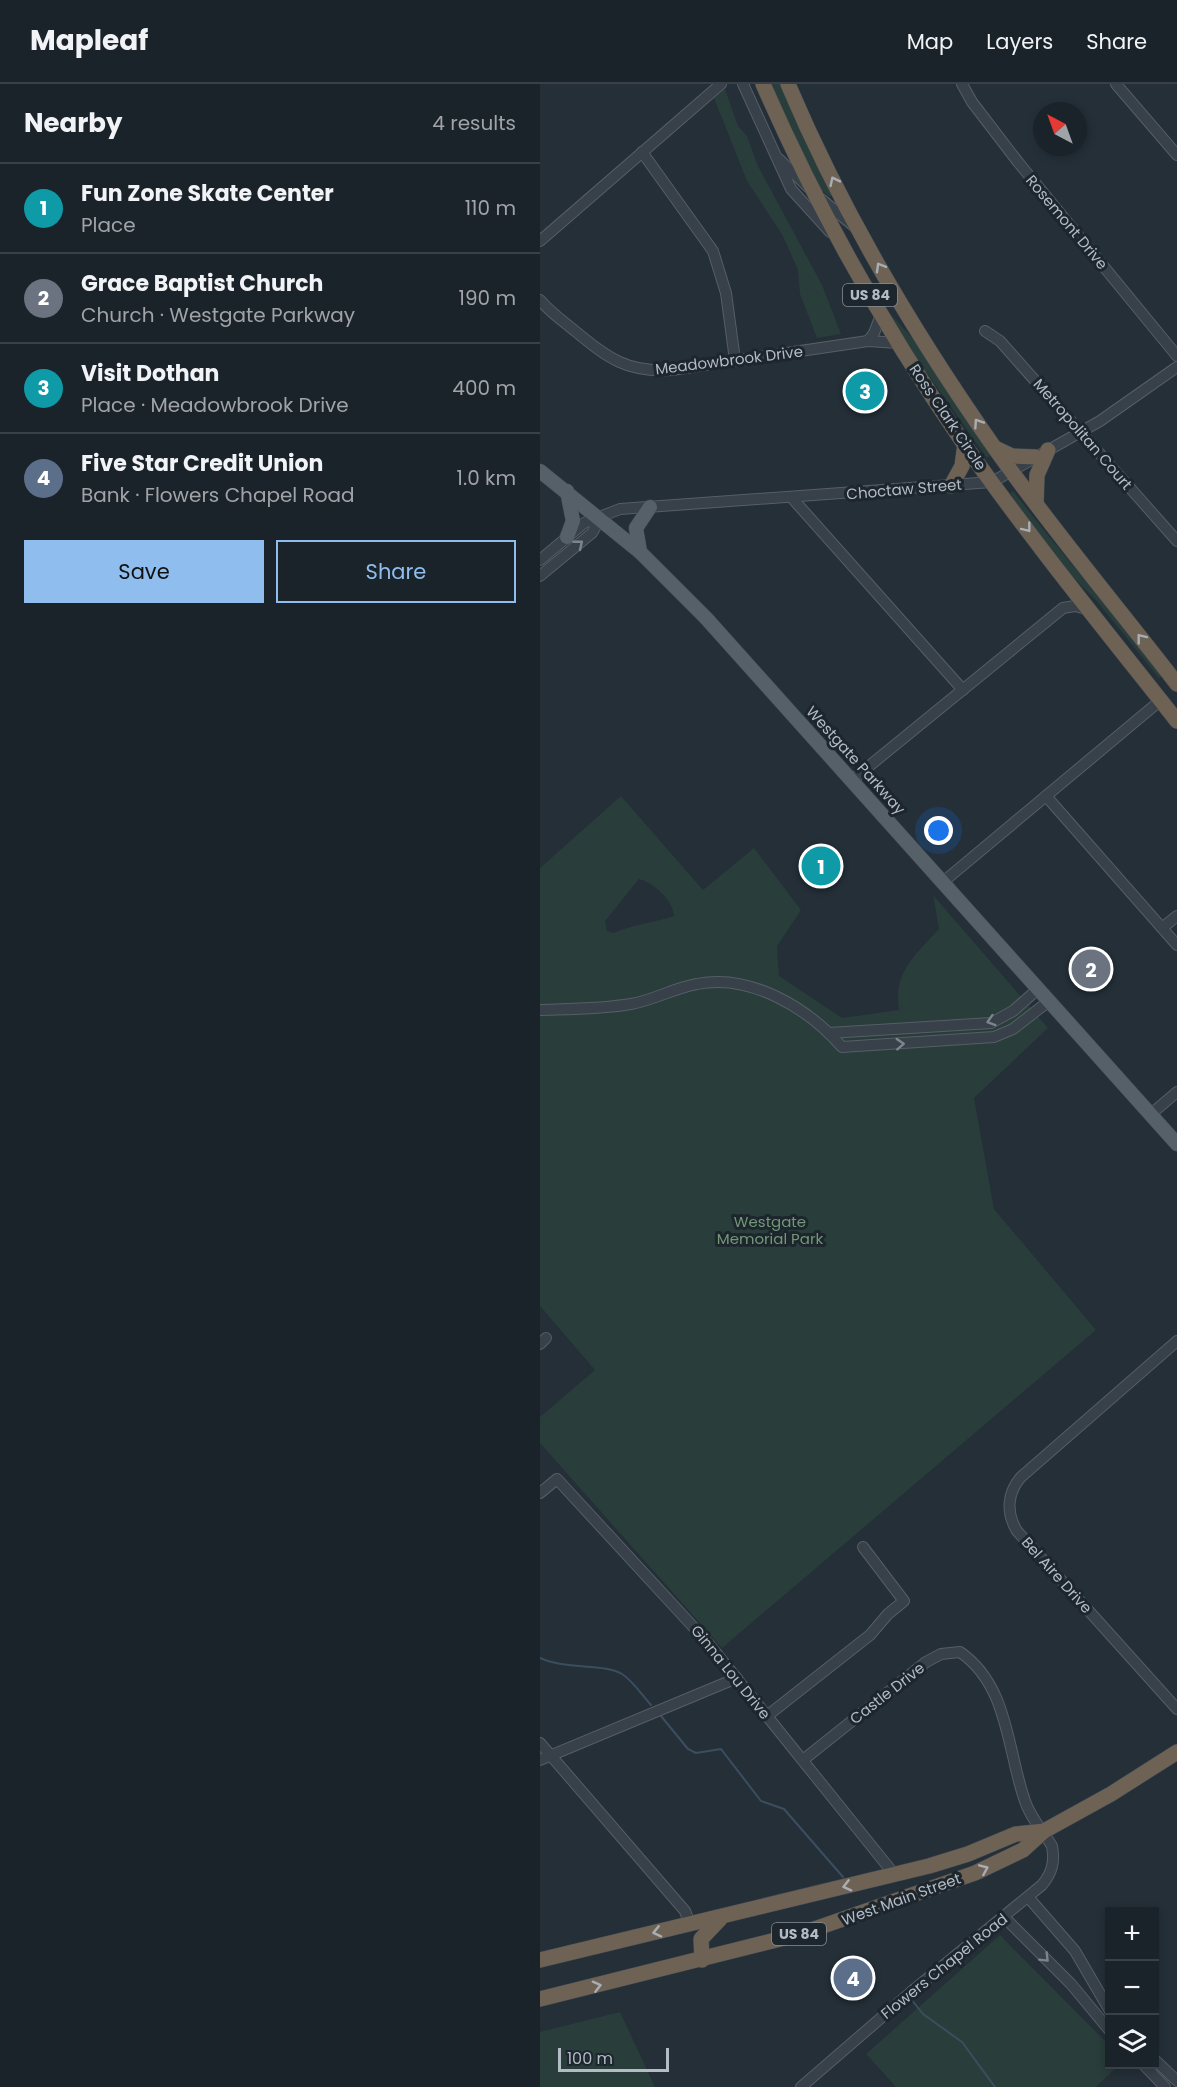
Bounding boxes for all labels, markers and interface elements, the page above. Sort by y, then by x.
text: Mapleaf [30,21,148,60]
text: Map [907,27,953,56]
text: Layers [986,27,1053,56]
text: Share [1086,27,1147,56]
north arrow [1033,102,1087,156]
text: Nearby [24,105,122,141]
text: 4 results [432,109,516,137]
street label: Rosemont Drive [1021,170,1113,274]
one-way arrow [829,176,841,187]
text: Fun Zone Skate Center [81,178,334,209]
text: 1 [40,194,47,222]
text: 110 m [465,194,516,222]
text: Place [81,211,136,239]
one-way arrow [875,263,887,273]
text: Grace Baptist Church [81,268,323,299]
text: 2 [38,284,49,312]
text: 190 m [459,284,516,312]
road number: US 84 [843,284,897,306]
text: Church · Westgate Parkway [81,301,355,329]
street label: Meadowbrook Drive [654,341,804,379]
text: Visit Dothan [81,358,219,389]
street label: Ross Clark Circle [905,360,991,474]
pin: 3 [846,368,884,414]
text: 3 [37,374,50,402]
text: 400 m [452,374,516,402]
street label: Metropolitan Court [1029,374,1137,494]
text: Place · Meadowbrook Drive [81,391,349,419]
one-way arrow [974,418,985,429]
text: Five Star Credit Union [81,448,323,479]
text: 4 [37,464,50,492]
text: 1.0 km [457,464,516,492]
street label: Choctaw Street [845,473,963,505]
text: Bank · Flowers Chapel Road [81,481,355,509]
one-way arrow [1019,522,1030,533]
button: Save [24,540,264,603]
button: Share [276,540,516,603]
one-way arrow [572,540,583,551]
one-way arrow [1137,633,1148,644]
street label: Westgate Parkway [802,701,911,819]
your location [924,816,953,845]
pin: 1 [802,844,840,888]
pin: 2 [1072,946,1110,992]
one-way arrow [986,1014,997,1027]
one-way arrow [896,1037,905,1050]
park label: Westgate Memorial Park [717,1211,824,1249]
street label: Bel Aire Drive [1017,1532,1097,1618]
street label: Ginna Lou Drive [686,1620,776,1724]
street label: Castle Drive [845,1657,929,1729]
one-way arrow [978,1864,989,1876]
street label: West Main Street [838,1868,964,1930]
one-way arrow [842,1879,852,1892]
map controls [1105,1907,1159,2069]
button: + [1105,1907,1159,1961]
street label: Flowers Chapel Road [876,1908,1012,2024]
road number: US 84 [772,1923,826,1945]
one-way arrow [652,1924,662,1937]
one-way arrow [1038,1951,1049,1962]
pin: 4 [834,1956,872,2000]
button: − [1105,1961,1159,2015]
one-way arrow [592,1980,602,1993]
button: layers [1105,2015,1159,2069]
scale bar [558,2045,669,2072]
text: 100 m [567,2047,613,2070]

